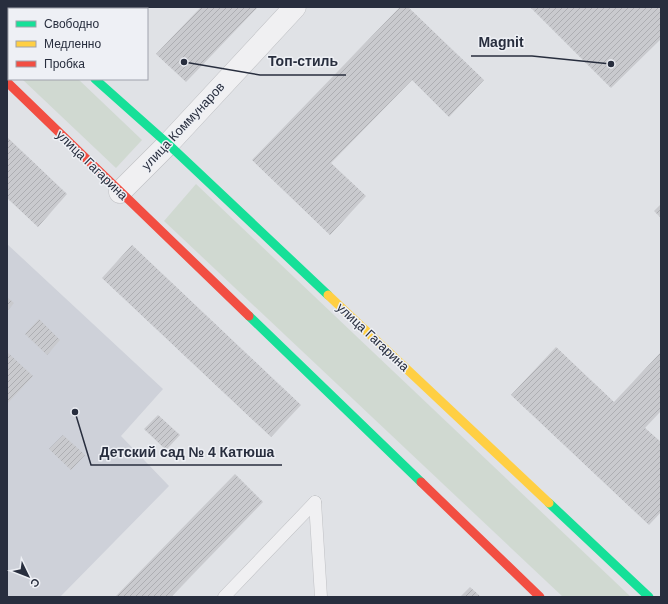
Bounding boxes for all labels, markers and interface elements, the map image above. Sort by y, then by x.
legend [8,8,148,80]
text: Свободно [44,17,99,31]
callout: Magnit [471,30,532,56]
text: Magnit [478,34,524,50]
text: Медленно [44,37,101,51]
callout: Топ-стиль [260,49,346,75]
text: Топ-стиль [268,53,338,69]
text: Пробка [44,57,85,71]
street label: улица Коммунаров [138,79,228,173]
street label: улица Гагарина [53,127,131,203]
street label: улица Гагарина [334,300,413,375]
callout: Детский сад № 4 Катюша [91,439,282,465]
text: Детский сад № 4 Катюша [100,444,275,460]
north arrow [8,556,48,596]
text: С [28,576,42,590]

